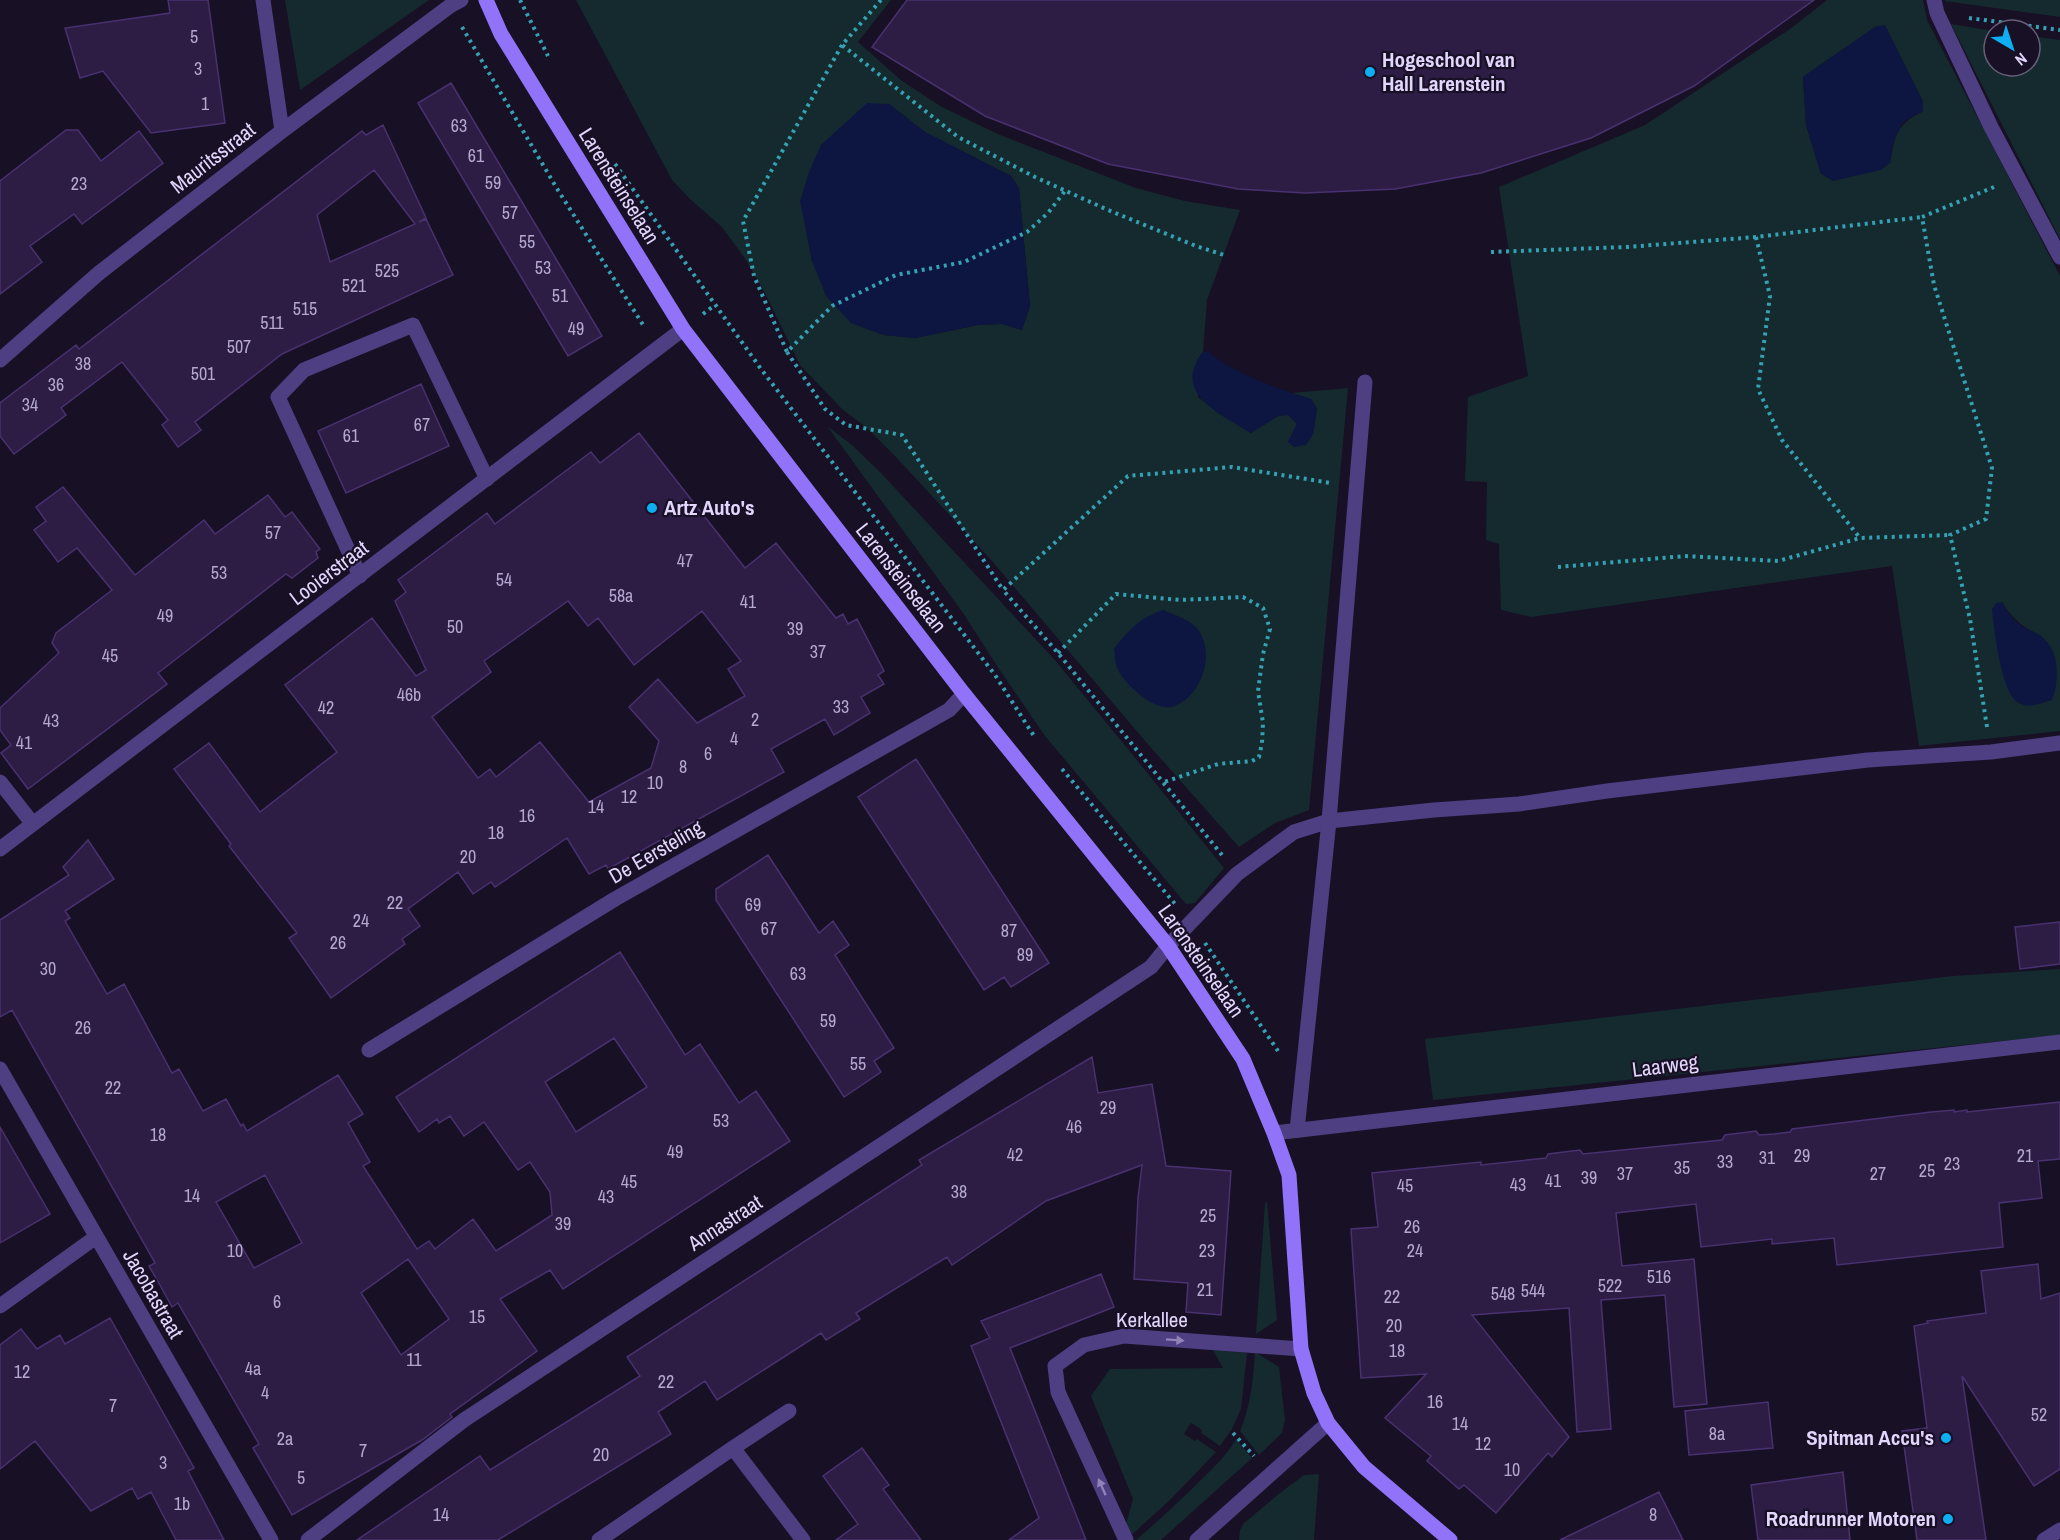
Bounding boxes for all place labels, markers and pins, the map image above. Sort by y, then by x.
place label: Hogeschool van Hall Larenstein [1382,45,1515,98]
marker: Hogeschool van Hall Larenstein [1363,65,1377,79]
place label: Artz Auto's [664,493,755,522]
marker: Artz Auto's [645,501,659,515]
place label: Spitman Accu's [1806,1423,1934,1452]
marker: Spitman Accu's [1939,1431,1953,1445]
place label: Roadrunner Motoren [1766,1504,1936,1533]
marker: Roadrunner Motoren [1941,1512,1955,1526]

